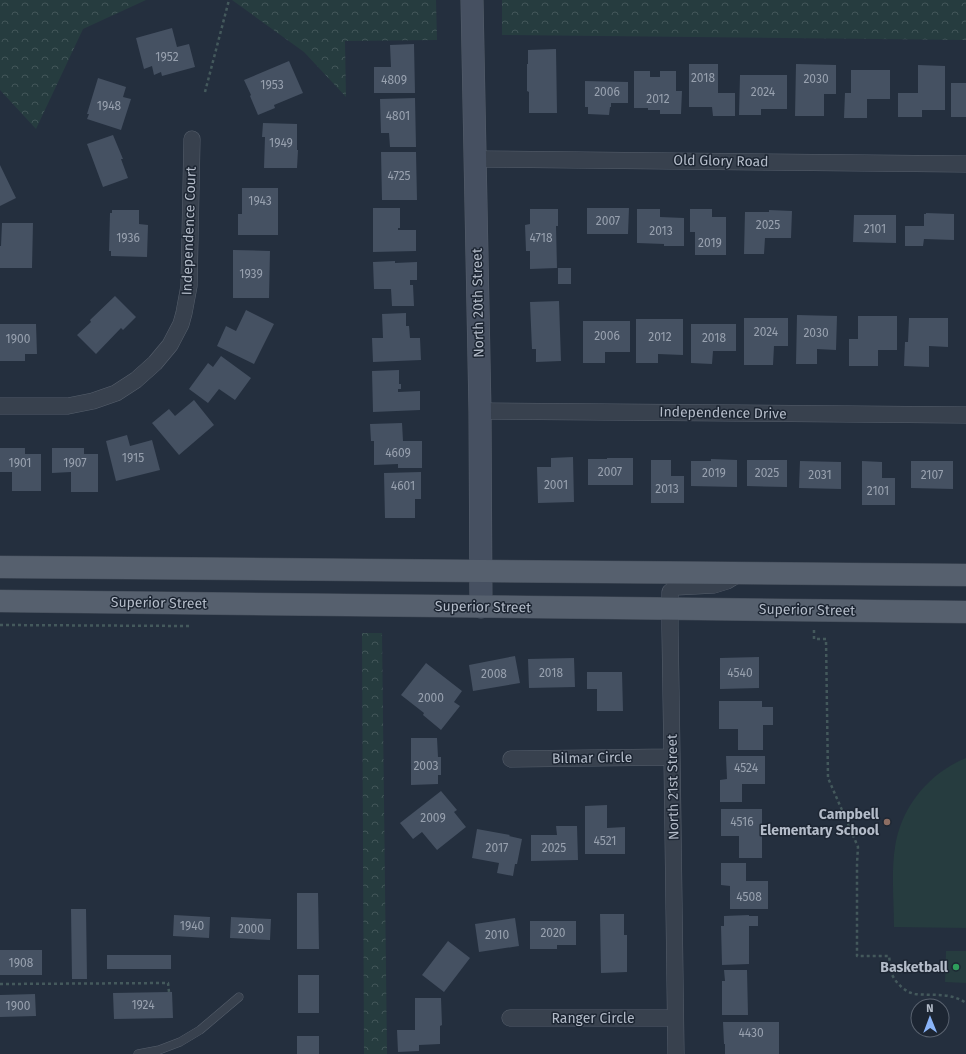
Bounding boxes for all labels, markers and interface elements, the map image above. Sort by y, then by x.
house number: 1952 [155,50,179,64]
house number: 2018 [691,71,715,85]
house number: 2030 [803,72,829,86]
house number: 4809 [381,73,407,87]
house number: 1953 [260,78,284,92]
house number: 2006 [594,85,620,99]
house number: 2024 [751,85,776,99]
house number: 2012 [646,92,670,106]
house number: 1948 [97,99,122,113]
house number: 4801 [386,109,410,123]
house number: 1949 [269,136,293,150]
street label: Old Glory Road [673,152,769,170]
street label: Independence Court [178,165,200,296]
house number: 4725 [387,169,411,183]
house number: 1943 [248,194,272,208]
house number: 2007 [596,214,620,228]
house number: 2025 [756,218,780,232]
house number: 2101 [864,222,886,236]
house number: 2013 [649,224,673,238]
house number: 1936 [116,231,140,245]
house number: 4718 [529,231,553,245]
house number: 2019 [698,236,722,250]
street label: North 20th Street [469,247,487,358]
house number: 1939 [239,267,263,281]
house number: 2024 [754,325,779,339]
house number: 2030 [803,326,829,340]
house number: 2006 [594,329,620,343]
house number: 2012 [648,330,672,344]
house number: 2018 [702,331,726,345]
house number: 1900 [6,332,31,346]
street label: Independence Drive [659,403,787,423]
house number: 4609 [385,446,411,460]
house number: 1915 [122,451,144,465]
house number: 1901 [8,456,32,470]
house number: 1907 [63,456,87,470]
house number: 2007 [598,465,622,479]
house number: 2019 [702,466,726,480]
house number: 2025 [755,466,779,480]
house number: 2031 [808,468,832,482]
house number: 2107 [921,468,943,482]
house number: 2001 [544,478,568,492]
house number: 4601 [391,479,415,493]
house number: 2013 [655,482,679,496]
house number: 2101 [867,484,889,498]
street label: Superior Street [111,594,208,612]
street label: Superior Street [435,598,532,616]
street label: Superior Street [759,601,856,619]
house number: 2018 [539,666,563,680]
house number: 4540 [727,666,753,680]
house number: 2008 [481,667,507,681]
house number: 2000 [418,691,444,705]
street label: North 21st Street [664,733,682,840]
street label: Bilmar Circle [552,749,632,767]
house number: 2003 [413,759,439,773]
house number: 4524 [734,761,759,775]
place label: Campbell Elementary School [760,806,880,839]
house number: 2009 [420,811,446,825]
house number: 4516 [730,815,754,829]
marker: Campbell Elementary School [882,817,892,827]
house number: 4521 [594,834,616,848]
house number: 2017 [486,841,508,855]
house number: 2025 [542,841,566,855]
house number: 4508 [736,890,762,904]
house number: 1940 [180,919,205,933]
house number: 2000 [238,922,264,936]
house number: 2020 [540,926,566,940]
house number: 2010 [485,928,509,942]
house number: 1908 [9,956,34,970]
place label: Basketball [880,959,949,976]
marker: Basketball [951,962,961,972]
house number: 1924 [131,998,155,1012]
north arrow [910,998,950,1038]
house number: 1900 [6,999,31,1013]
text: N [926,1002,934,1015]
street label: Ranger Circle [551,1010,635,1027]
house number: 4430 [738,1026,764,1040]

